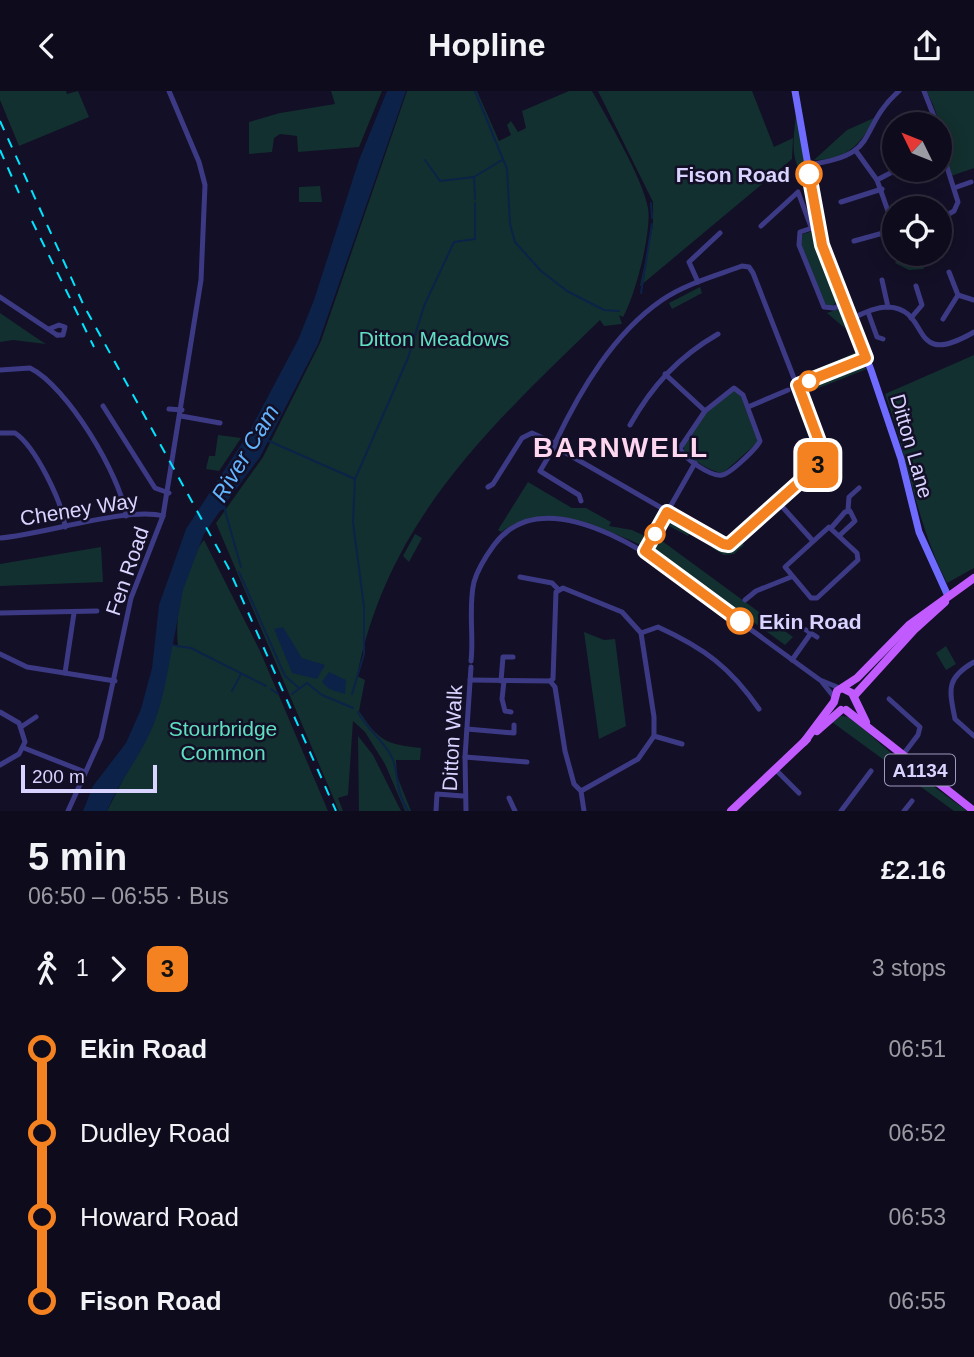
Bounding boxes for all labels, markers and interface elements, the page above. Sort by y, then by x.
icon: back [28,27,66,65]
text: Hopline [428,27,546,63]
icon: share [908,27,946,65]
north arrow [882,112,952,182]
map controls [882,112,952,266]
marker: Fison Road [796,161,822,187]
place label: Fison Road [676,163,790,186]
button: locate [882,196,952,266]
park label: Ditton Meadows [359,327,509,350]
unlabelled marker [799,371,819,391]
street label: Ditton Lane [886,391,938,501]
water label: River Cam [206,400,284,506]
district label: BARNWELL [533,432,709,463]
line badge: 3 [795,442,841,488]
text: 3 [811,451,825,478]
street label: Cheney Way [18,488,140,530]
street label: Fen Road [101,524,153,618]
unlabelled marker [645,524,665,544]
marker: Ekin Road [727,608,753,634]
place label: Ekin Road [759,610,862,633]
street label: Ditton Walk [438,684,466,792]
park label: Stourbridge Common [169,717,277,764]
road number: A1134 [885,755,955,785]
scale bar [21,762,158,794]
text: 200 m [32,766,85,787]
text: 5 min [28,836,127,878]
text: £2.16 [881,855,946,885]
text: 06:50 – 06:55 · Bus [28,883,229,909]
icon: walk [28,950,66,988]
icon: forward [99,950,137,988]
text: 1 [76,955,89,981]
text: 3 [161,955,174,982]
text: 3 stops [872,955,946,981]
text: Ekin Road [80,1034,207,1064]
text: 06:51 [888,1036,946,1062]
text: Dudley Road [80,1118,230,1148]
text: 06:52 [888,1120,946,1146]
text: Howard Road [80,1202,239,1232]
text: 06:53 [888,1204,946,1230]
text: Fison Road [80,1286,222,1316]
text: 06:55 [888,1288,946,1314]

